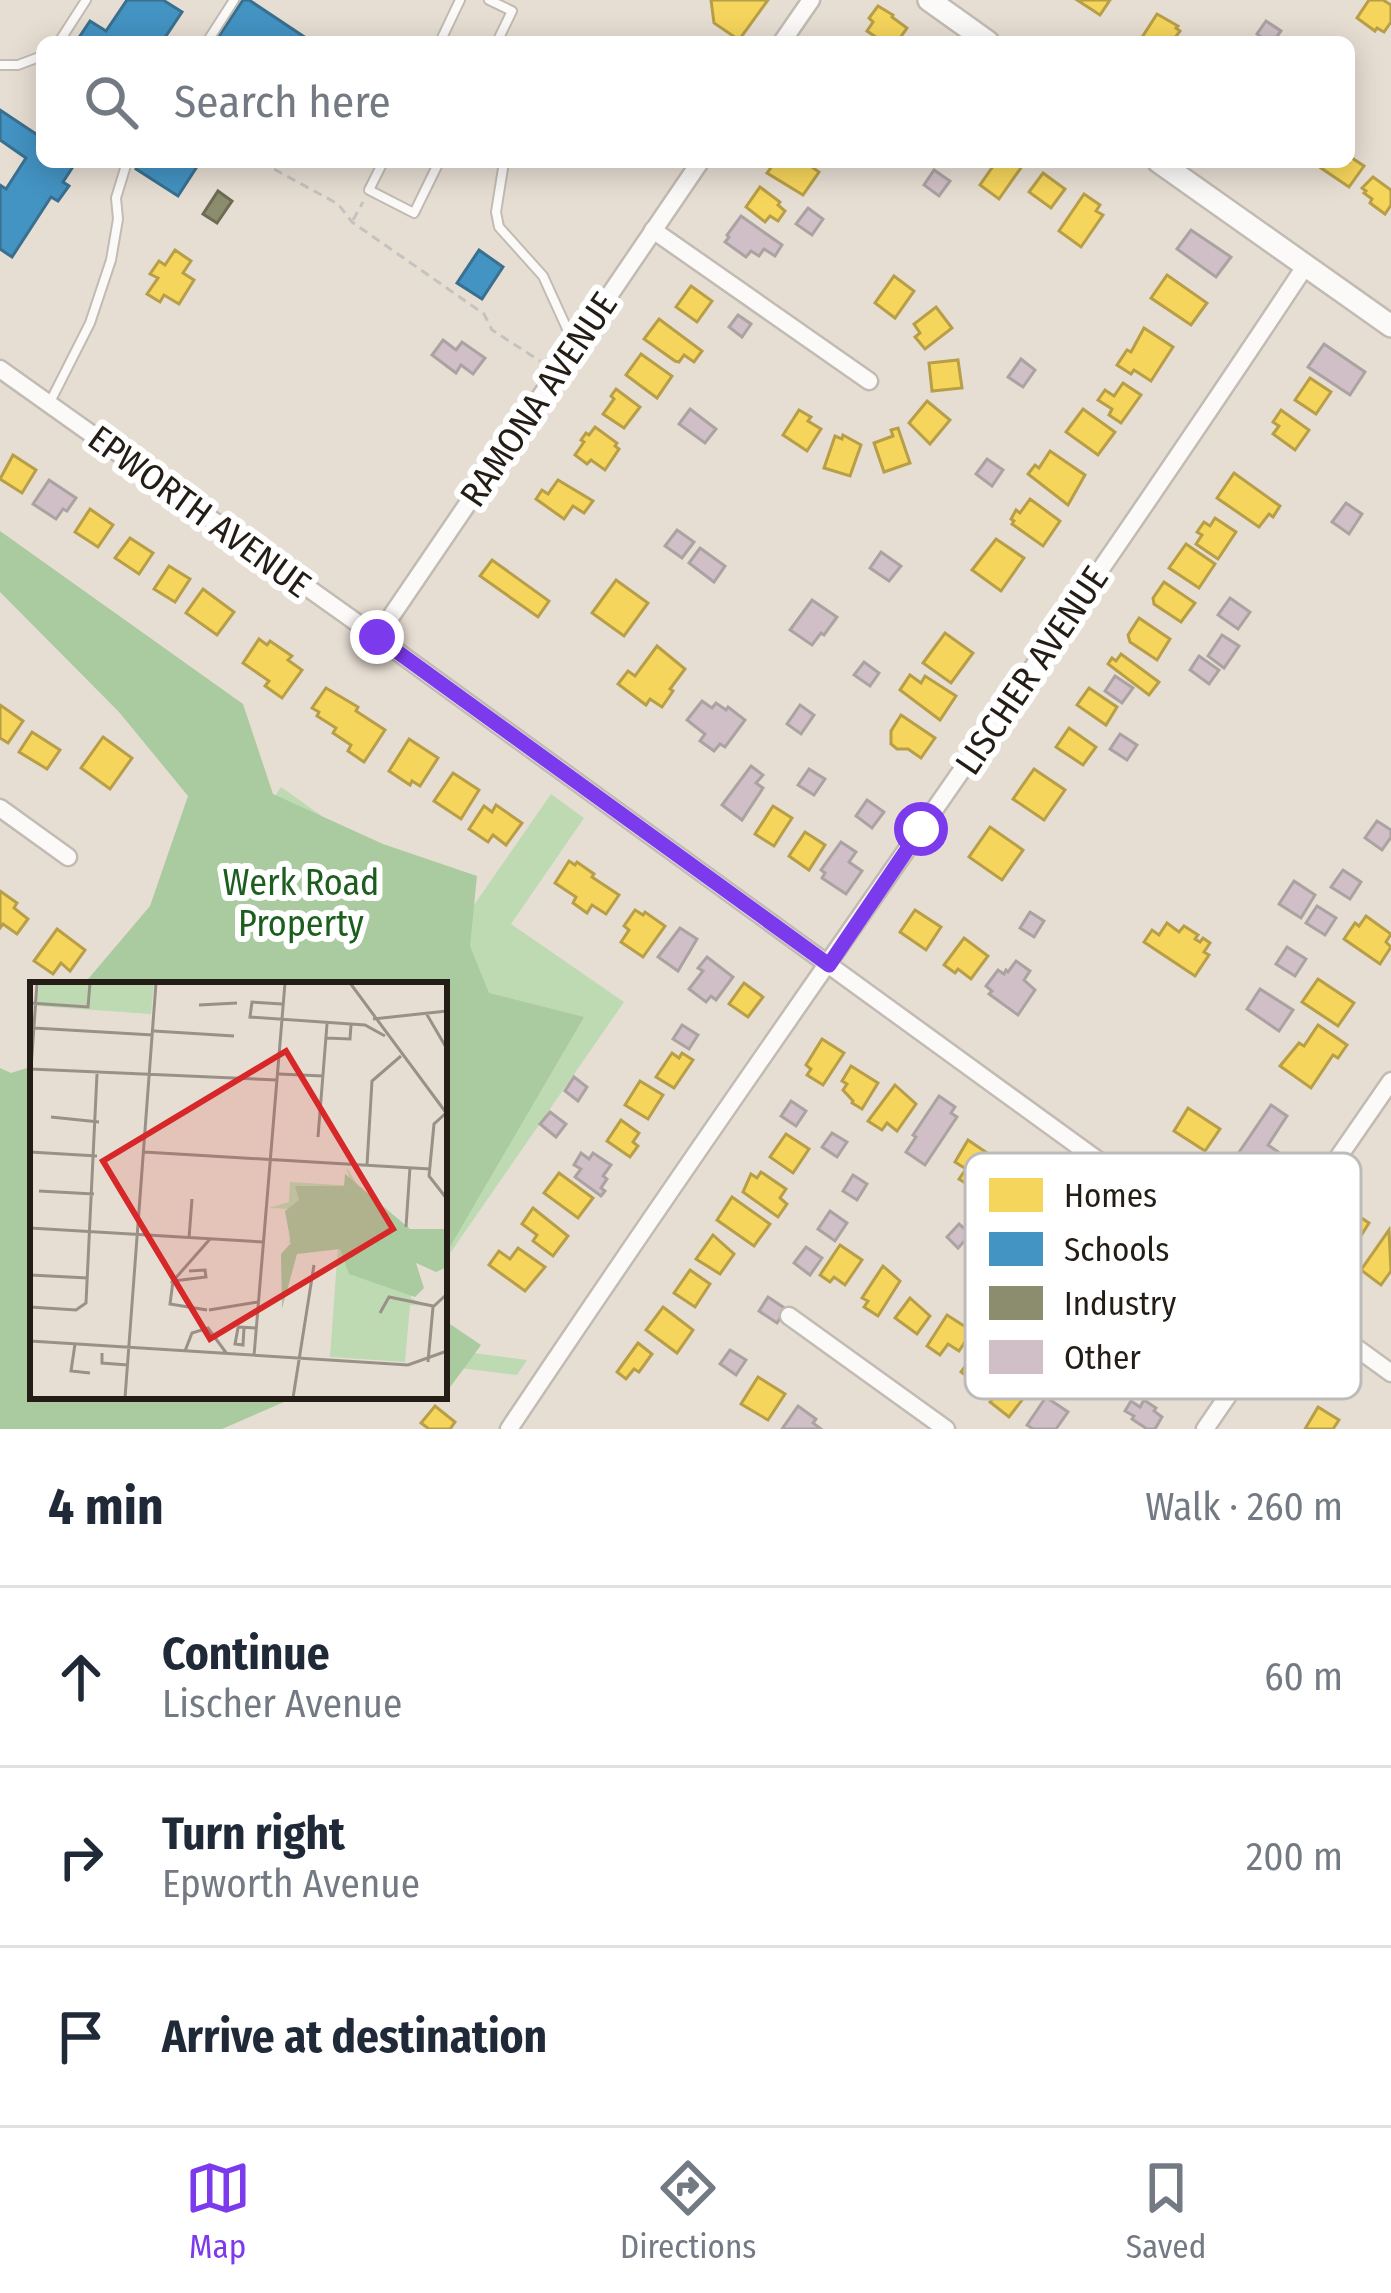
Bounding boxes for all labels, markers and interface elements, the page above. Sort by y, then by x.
search box [36,36,1355,168]
icon: search [78,69,144,135]
text: Search here [174,75,391,129]
street label: RAMONA AVENUE [451,284,627,515]
street label: EPWORTH AVENUE [80,416,319,607]
street label: LISCHER AVENUE [946,558,1118,783]
route end [350,610,404,664]
route start [894,802,948,856]
park label: Werk Road Property [223,861,379,946]
inset map [30,982,447,1399]
legend [965,1153,1361,1399]
text: Homes [1064,1176,1157,1216]
text: Schools [1064,1230,1169,1270]
text: Industry [1064,1284,1176,1324]
text: Other [1064,1338,1141,1378]
text: 4 min [48,1476,164,1538]
text: Walk · 260 m [1145,1484,1343,1530]
text: Continue [162,1627,330,1681]
icon: ahead [48,1644,114,1710]
text: 60 m [1264,1654,1343,1700]
text: Lischer Avenue [162,1681,402,1727]
text: Turn right [162,1807,345,1861]
icon: right [48,1824,114,1890]
text: 200 m [1246,1834,1343,1880]
text: Epworth Avenue [162,1861,420,1907]
icon: arrive [48,2004,114,2070]
text: Arrive at destination [162,2010,547,2064]
tab: Map [185,2155,251,2267]
tab: Directions [620,2155,756,2267]
tab: Saved [1126,2155,1206,2267]

